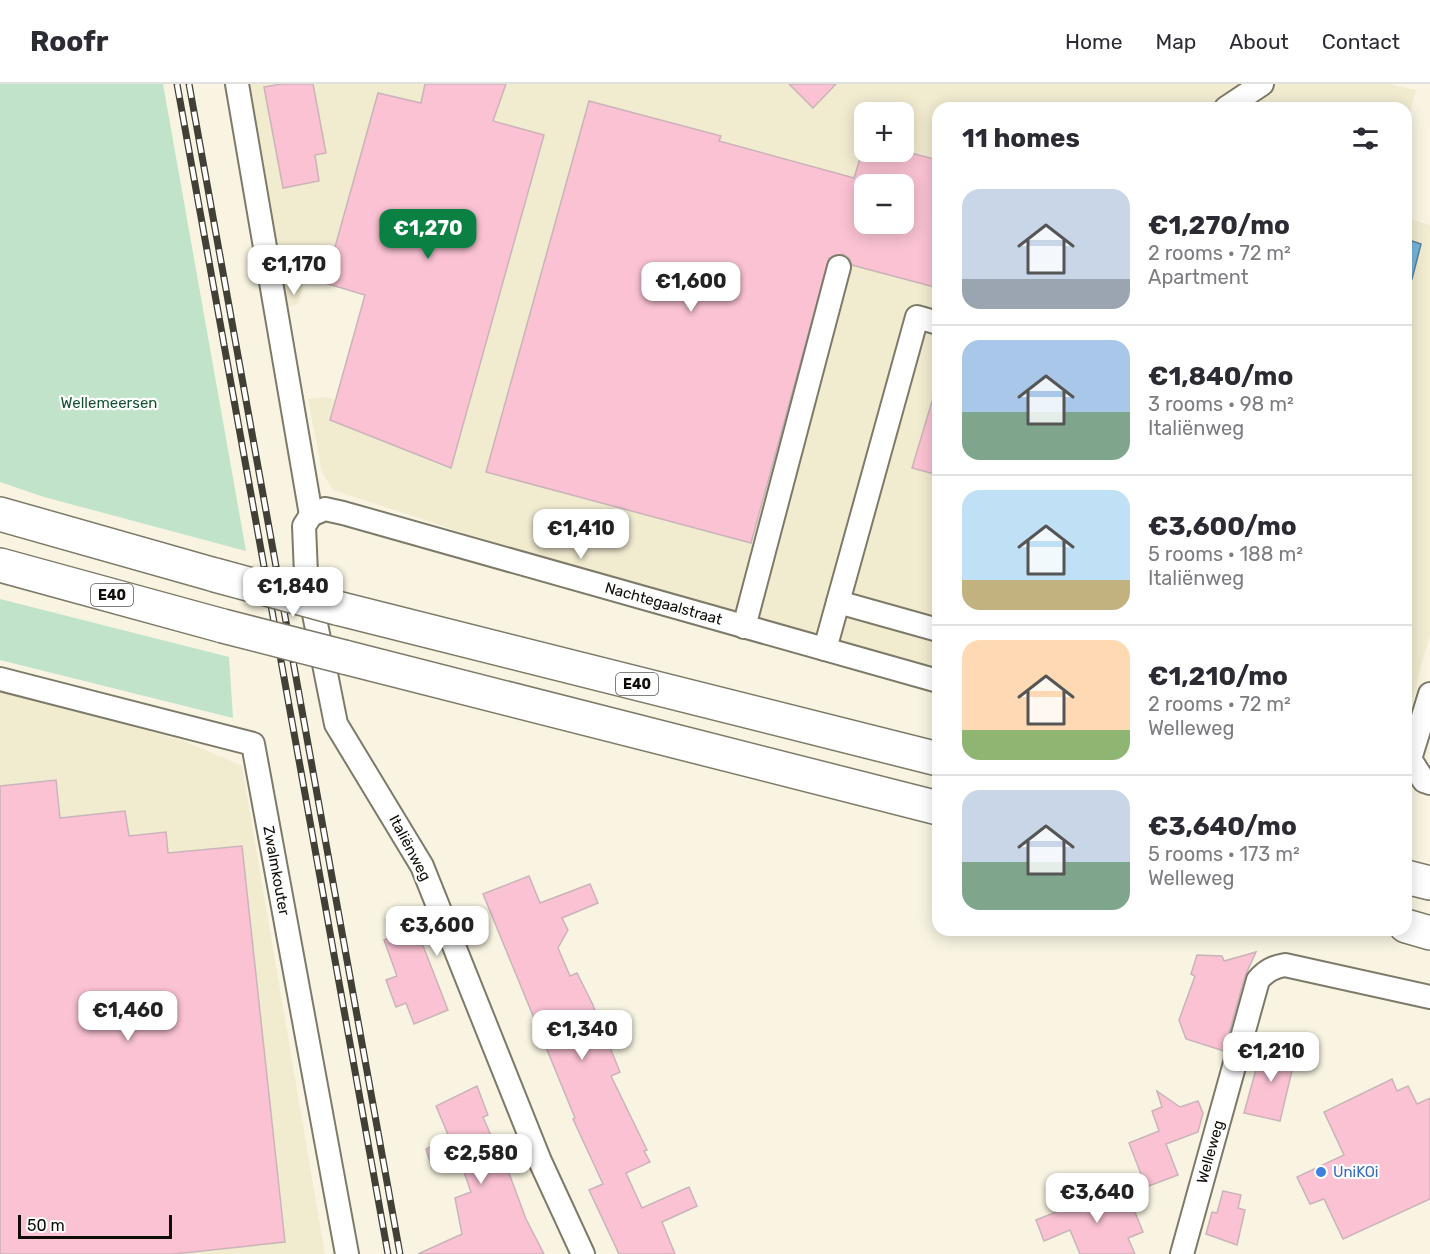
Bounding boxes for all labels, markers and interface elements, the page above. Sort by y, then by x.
text: Roofr [30,25,108,58]
text: Home [1065,29,1122,54]
text: Map [1155,29,1196,54]
text: About [1229,29,1289,54]
text: Contact [1322,29,1400,54]
map controls [854,102,914,234]
button: + [854,102,914,162]
icon: filters [1349,122,1382,155]
text: 11 homes [962,123,1080,154]
button: − [854,174,914,234]
pin: €1,270 [379,209,477,260]
text: €1,270/mo [1148,210,1290,241]
icon: home [1010,213,1082,285]
text: €1,270 [393,216,463,240]
text: 2 rooms · 72 m² [1148,241,1291,265]
pin: €1,170 [245,245,343,296]
text: €1,170 [262,252,326,276]
pin: €1,600 [642,262,740,313]
text: Apartment [1148,265,1249,289]
text: €1,600 [655,269,727,293]
text: €1,840/mo [1148,361,1293,392]
icon: home [1010,364,1082,436]
text: 3 rooms · 98 m² [1148,392,1294,416]
park label: Wellemeersen [61,394,157,412]
text: Italiënweg [1148,416,1244,440]
pin: €1,410 [532,509,630,560]
text: €3,600/mo [1148,511,1297,542]
icon: home [1010,514,1082,586]
text: €1,410 [547,516,615,540]
text: 5 rooms · 188 m² [1148,542,1303,566]
text: Italiënweg [1148,566,1244,590]
pin: €1,840 [244,567,342,618]
text: €1,840 [257,574,329,598]
street label: Nachtegaalstraat [603,578,724,629]
road number: E40 [91,584,133,606]
text: €1,210/mo [1148,661,1288,692]
icon: home [1010,664,1082,736]
road number: E40 [616,673,658,695]
text: 2 rooms · 72 m² [1148,692,1291,716]
text: Welleweg [1148,716,1234,740]
text: €3,640/mo [1148,811,1297,842]
street label: Italiënweg [385,812,435,884]
icon: home [1010,814,1082,886]
street label: Zwalmkouter [259,824,293,917]
text: 5 rooms · 173 m² [1148,842,1300,866]
text: Welleweg [1148,866,1234,890]
pin: €3,600 [388,906,486,957]
text: €3,600 [400,913,474,937]
pin: €1,460 [79,991,177,1042]
text: €1,460 [92,998,164,1022]
pin: €1,340 [533,1010,631,1061]
text: €1,340 [546,1017,618,1041]
pin: €1,210 [1222,1032,1320,1083]
text: €1,210 [1237,1039,1305,1063]
street label: Welleweg [1193,1118,1228,1185]
pin: €2,580 [432,1134,530,1185]
text: €2,580 [444,1141,518,1165]
place label: UniKOi [1333,1163,1379,1181]
marker: UniKOi [1314,1165,1328,1179]
pin: €3,640 [1048,1173,1146,1224]
text: €3,640 [1060,1180,1134,1204]
scale bar [18,1212,172,1240]
text: 50 m [27,1216,65,1235]

